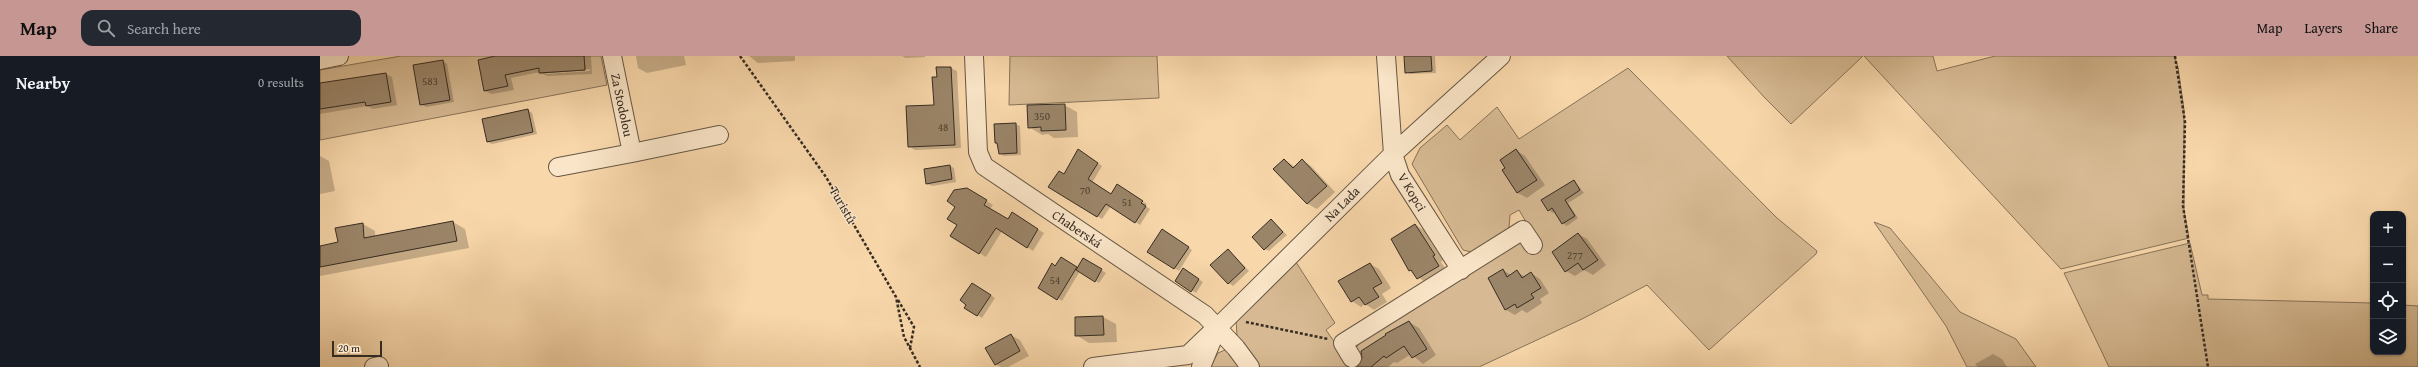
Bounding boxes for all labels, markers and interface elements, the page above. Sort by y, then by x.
search box [81,10,361,46]
text: Map [20,14,57,42]
icon: search [95,17,117,39]
text: Search here [127,18,201,39]
text: Map [2257,18,2283,38]
text: Layers [2305,18,2343,38]
text: Share [2365,18,2398,38]
text: Nearby [16,70,70,95]
street label: Za Stodolou [606,72,638,138]
text: 0 results [258,73,304,92]
house number: 583 [422,73,438,89]
house number: 350 [1034,108,1050,124]
house number: 48 [938,119,948,135]
street label: V Kopci [1393,169,1431,215]
street label: Na Lada [1320,181,1365,226]
house number: 70 [1080,182,1090,198]
street label: Turistů [825,183,861,227]
house number: 51 [1122,194,1132,210]
street label: Chaberská [1048,205,1106,253]
map controls [2370,211,2406,355]
button: + [2370,211,2406,247]
house number: 277 [1567,247,1583,263]
button: − [2370,247,2406,283]
house number: 54 [1050,272,1060,288]
button: locate [2370,283,2406,319]
button: layers [2370,319,2406,355]
scale bar [332,339,382,358]
text: 20 m [338,340,360,356]

